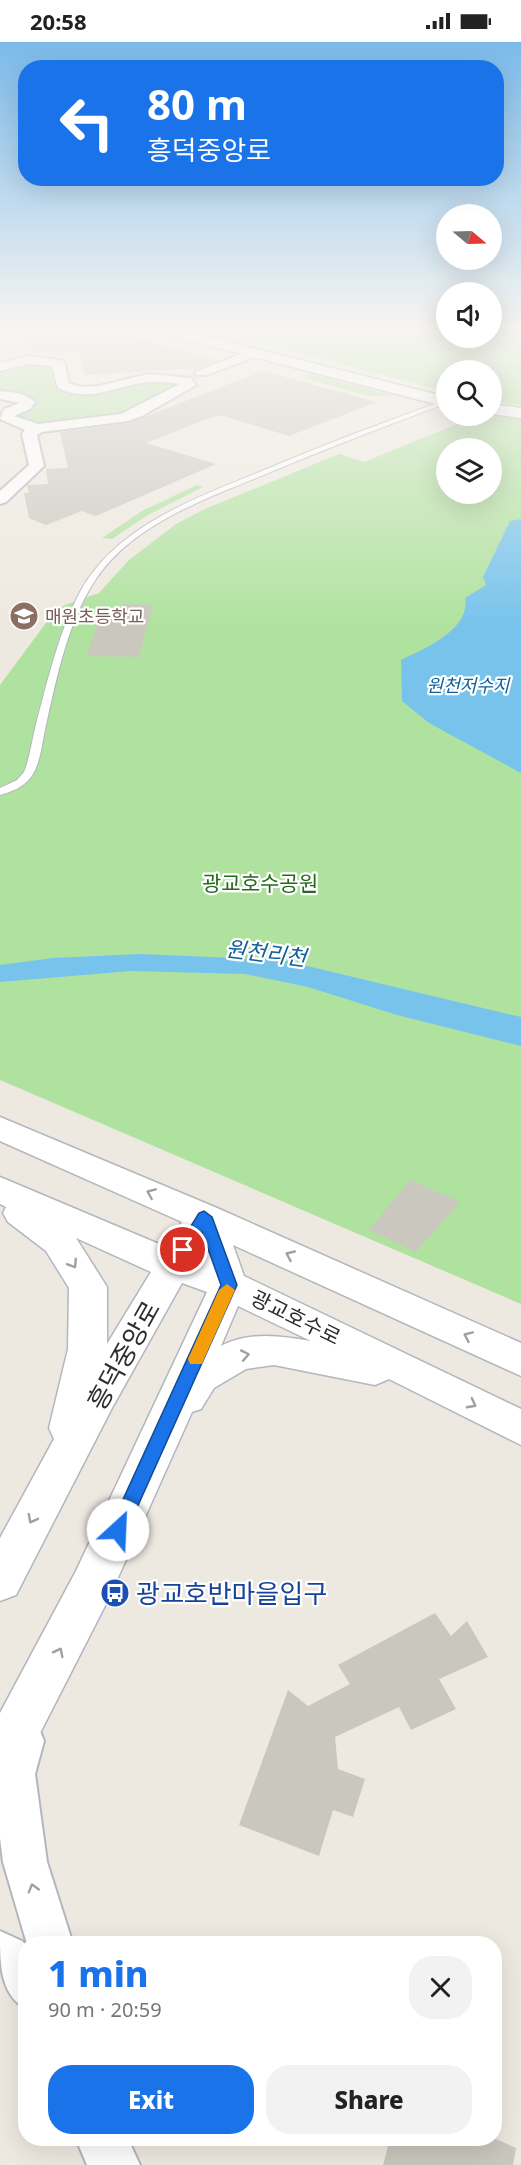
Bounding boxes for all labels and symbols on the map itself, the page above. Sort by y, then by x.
north arrow [436,204,502,270]
school or university icon: 매원초등학교 [8,600,40,632]
place label: 매원초등학교 [45,604,144,628]
water label: 원천저수지 [427,673,511,697]
park label: 광교호수공원 [202,869,318,897]
water label: 원천리천 [224,932,311,972]
one-way arrow [146,1189,157,1201]
pin [157,1224,208,1275]
one-way arrow [285,1251,296,1263]
one-way arrow [66,1258,78,1268]
street label: 광교호수로 [246,1283,346,1351]
street label: 흥덕중앙로 [78,1294,168,1416]
one-way arrow [463,1331,474,1343]
one-way arrow [240,1349,250,1362]
one-way arrow [466,1397,476,1408]
position arrow [86,1498,150,1562]
one-way arrow [28,1513,40,1524]
place label: 광교호반마을입구 [136,1575,327,1611]
bus stop icon: 광교호반마을입구 [99,1577,131,1609]
one-way arrow [52,1648,63,1658]
one-way arrow [28,1883,40,1894]

